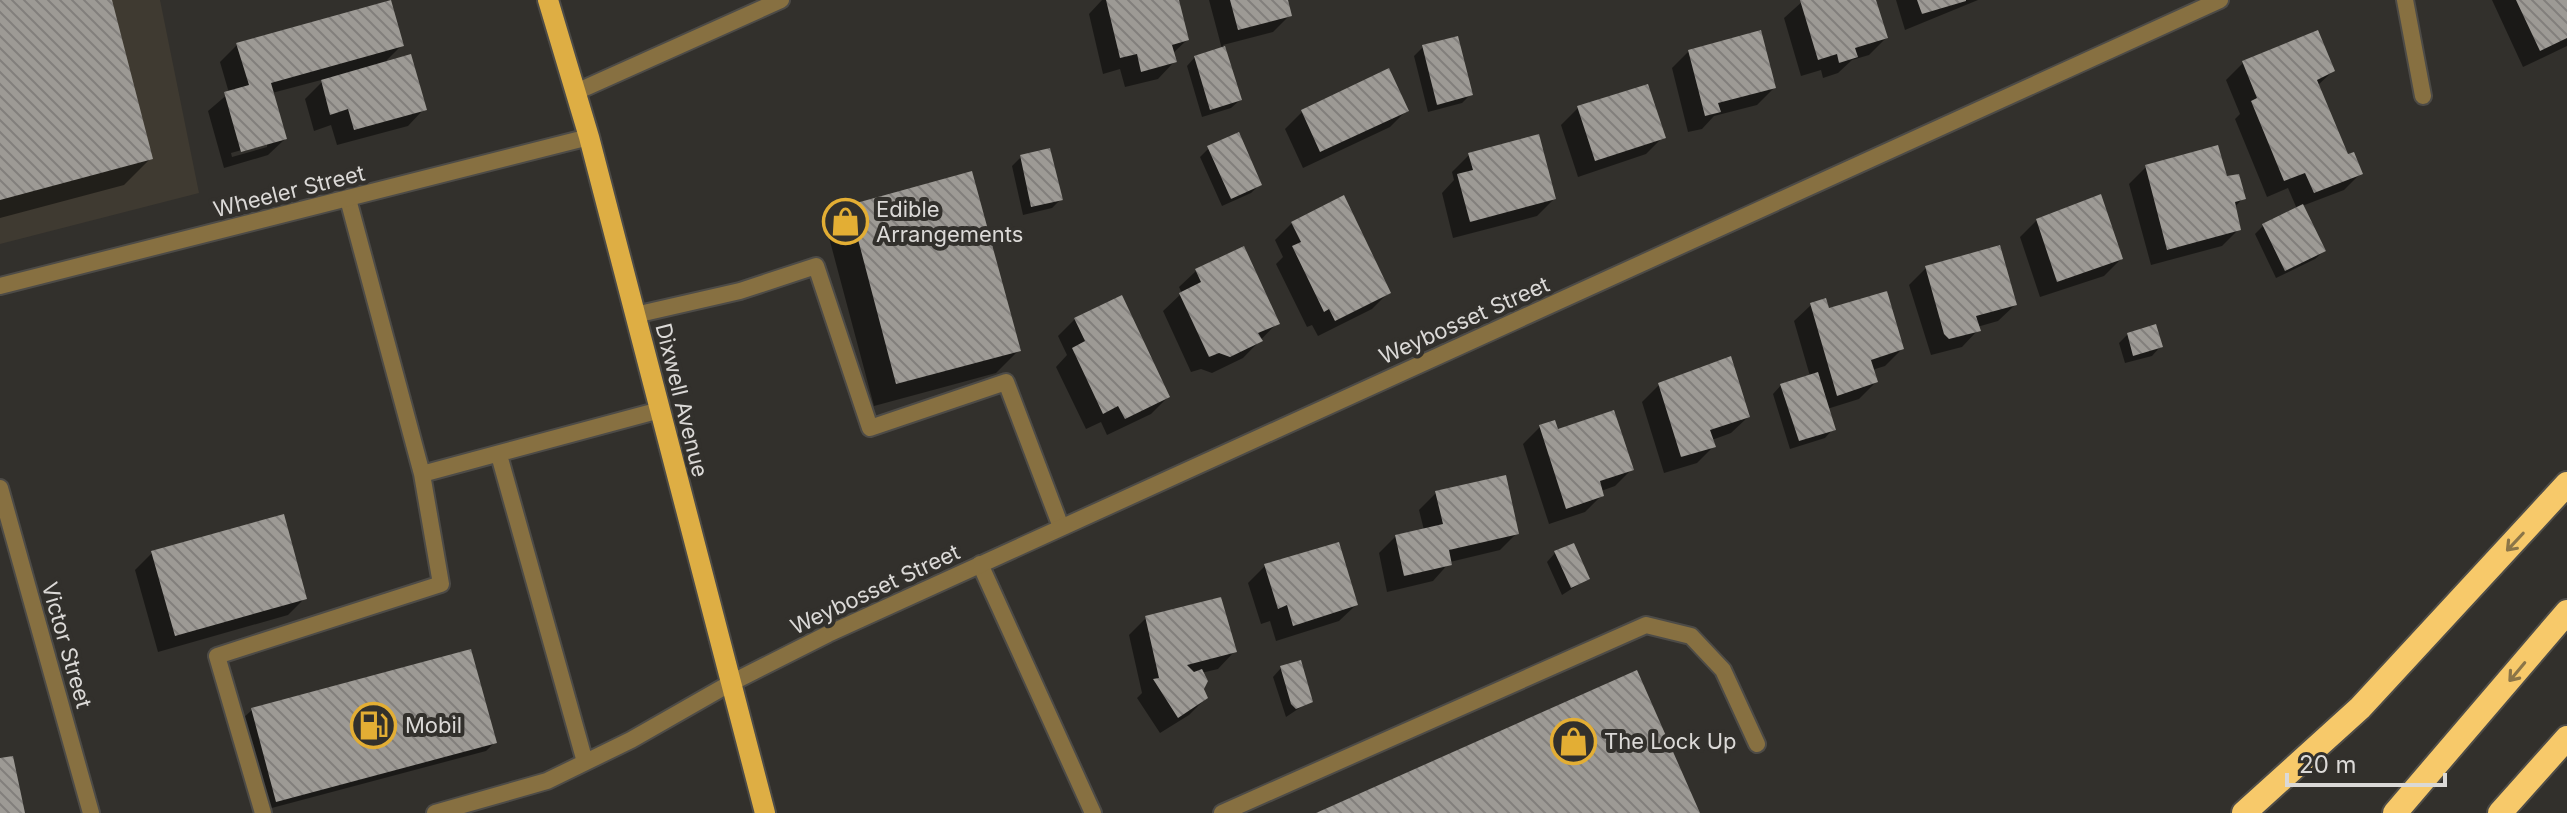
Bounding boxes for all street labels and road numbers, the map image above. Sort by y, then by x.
street label: Wheeler Street [211,160,367,222]
street label: Weybosset Street [1375,271,1553,369]
street label: Dixwell Avenue [650,320,714,480]
street label: Weybosset Street [786,538,964,640]
street label: Victor Street [37,579,97,711]

